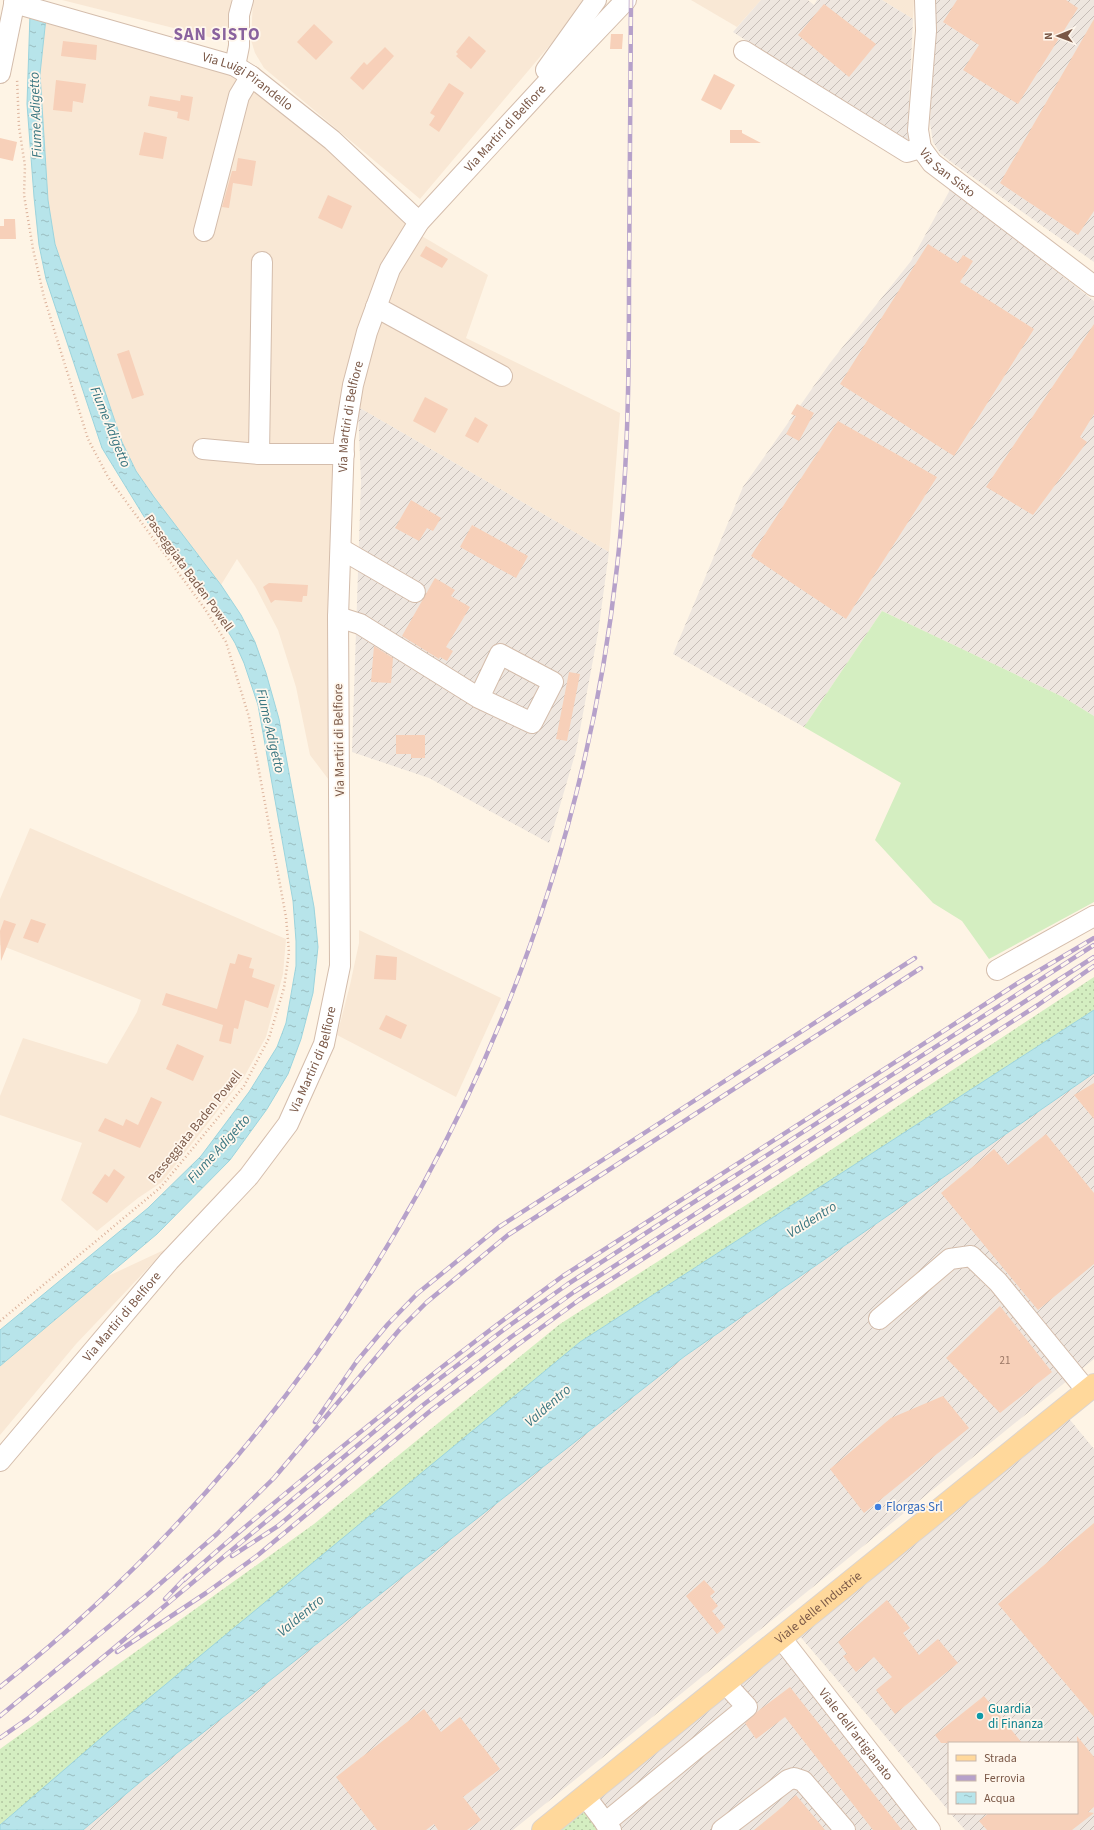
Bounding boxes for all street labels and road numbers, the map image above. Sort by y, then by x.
street label: Via Luigi Pirandello [200,48,297,115]
street label: Via Martiri di Belfiore [460,81,550,176]
street label: Via San Sisto [915,144,979,202]
street label: Via Martiri di Belfiore [334,359,368,473]
street label: Passeggiata Baden Powell [140,511,238,635]
street label: Via Martiri di Belfiore [329,683,349,797]
street label: Via Martiri di Belfiore [285,1005,340,1116]
street label: Passeggiata Baden Powell [144,1067,246,1187]
street label: Via Martiri di Belfiore [79,1268,165,1366]
street label: Viale delle Industrie [771,1567,866,1648]
street label: Viale dell'artigianato [814,1685,897,1784]

